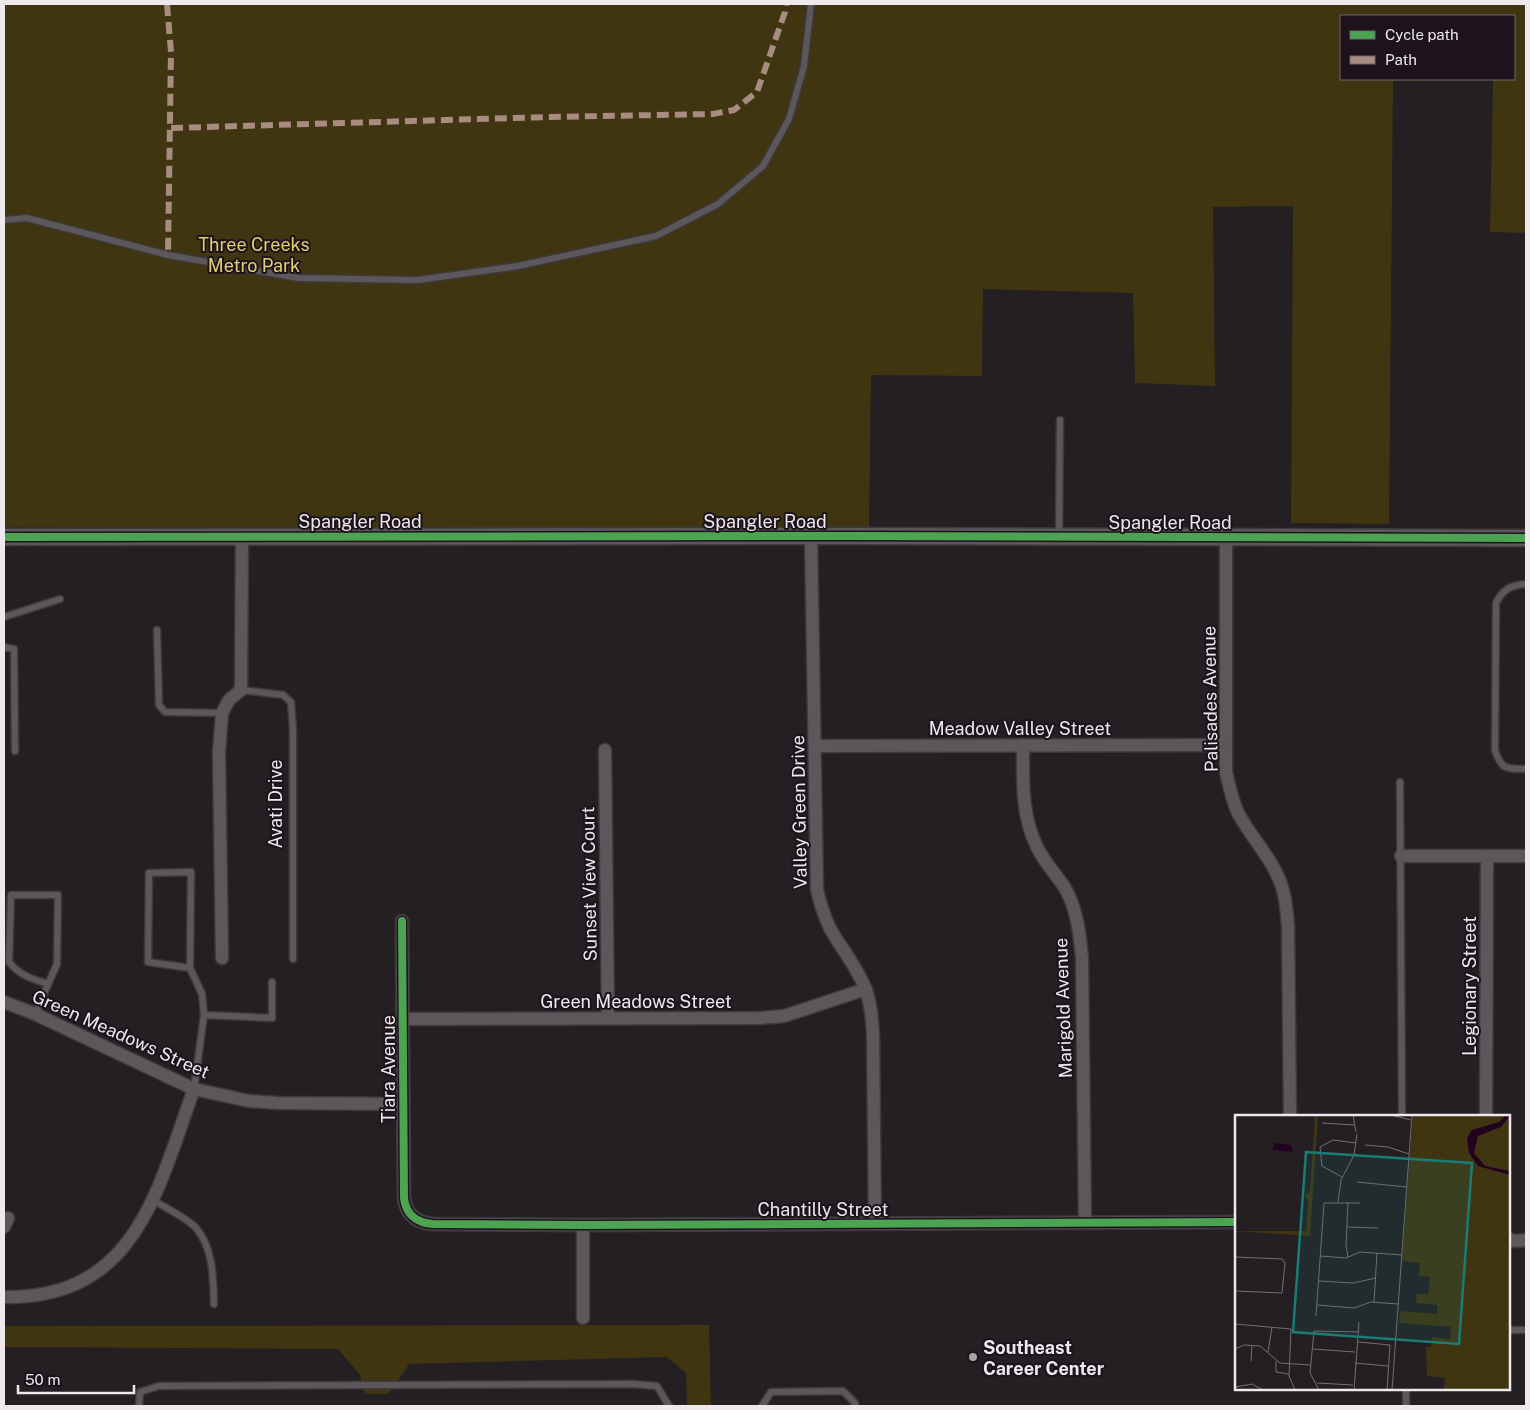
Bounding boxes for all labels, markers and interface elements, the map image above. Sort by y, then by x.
legend [1340,15,1515,80]
text: Cycle path [1385,26,1459,43]
text: Path [1385,51,1417,68]
park label: Three Creeks Metro Park [198,234,310,276]
street label: Spangler Road [298,511,422,532]
street label: Spangler Road [703,511,827,532]
street label: Spangler Road [1108,512,1232,533]
street label: Palisades Avenue [1198,626,1222,772]
street label: Meadow Valley Street [929,718,1111,739]
street label: Valley Green Drive [787,735,811,889]
street label: Avati Drive [265,759,286,849]
street label: Sunset View Court [577,807,601,961]
street label: Legionary Street [1459,916,1480,1056]
street label: Marigold Avenue [1050,938,1076,1078]
street label: Green Meadows Street [29,985,213,1083]
street label: Green Meadows Street [540,991,732,1012]
street label: Tiara Avenue [378,1015,399,1123]
inset map [1235,1115,1510,1390]
street label: Chantilly Street [757,1199,889,1220]
place label: Southeast Career Center [983,1337,1105,1379]
marker: Southeast Career Center [967,1351,979,1363]
scale bar [18,1362,134,1394]
text: 50 m [25,1371,60,1388]

